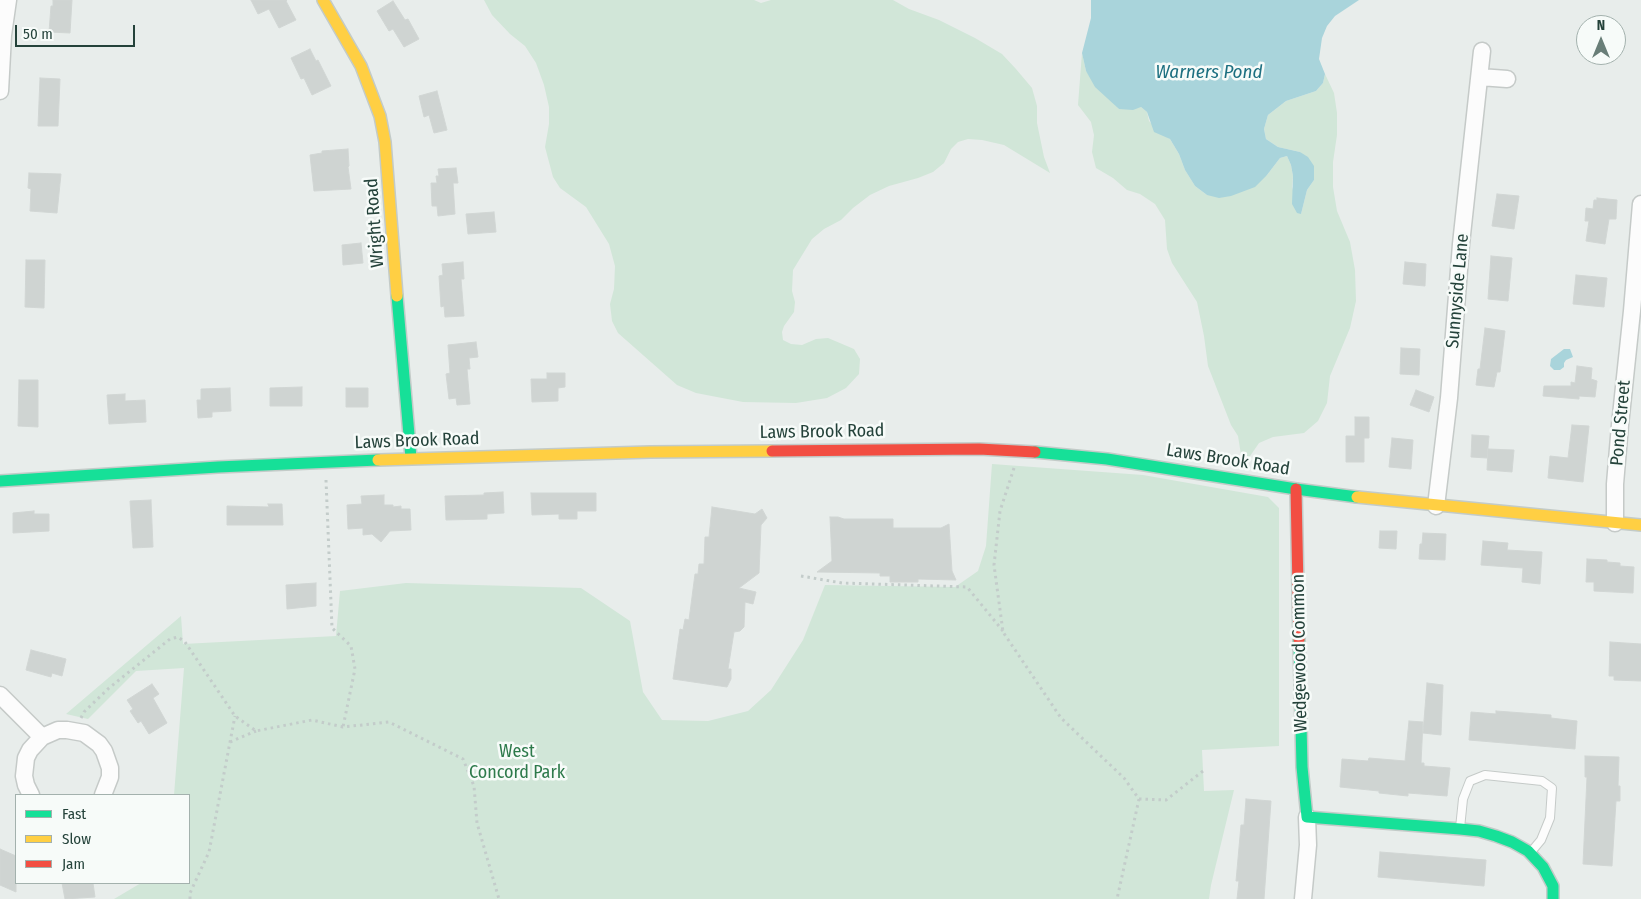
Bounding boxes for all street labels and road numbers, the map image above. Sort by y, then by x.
street label: Wright Road [361,178,389,268]
street label: Sunnyside Lane [1442,233,1474,349]
street label: Pond Street [1606,379,1636,467]
street label: Laws Brook Road [759,420,885,444]
street label: Laws Brook Road [354,428,480,454]
street label: Laws Brook Road [1165,440,1291,480]
street label: Wedgewood Common [1288,574,1312,732]

